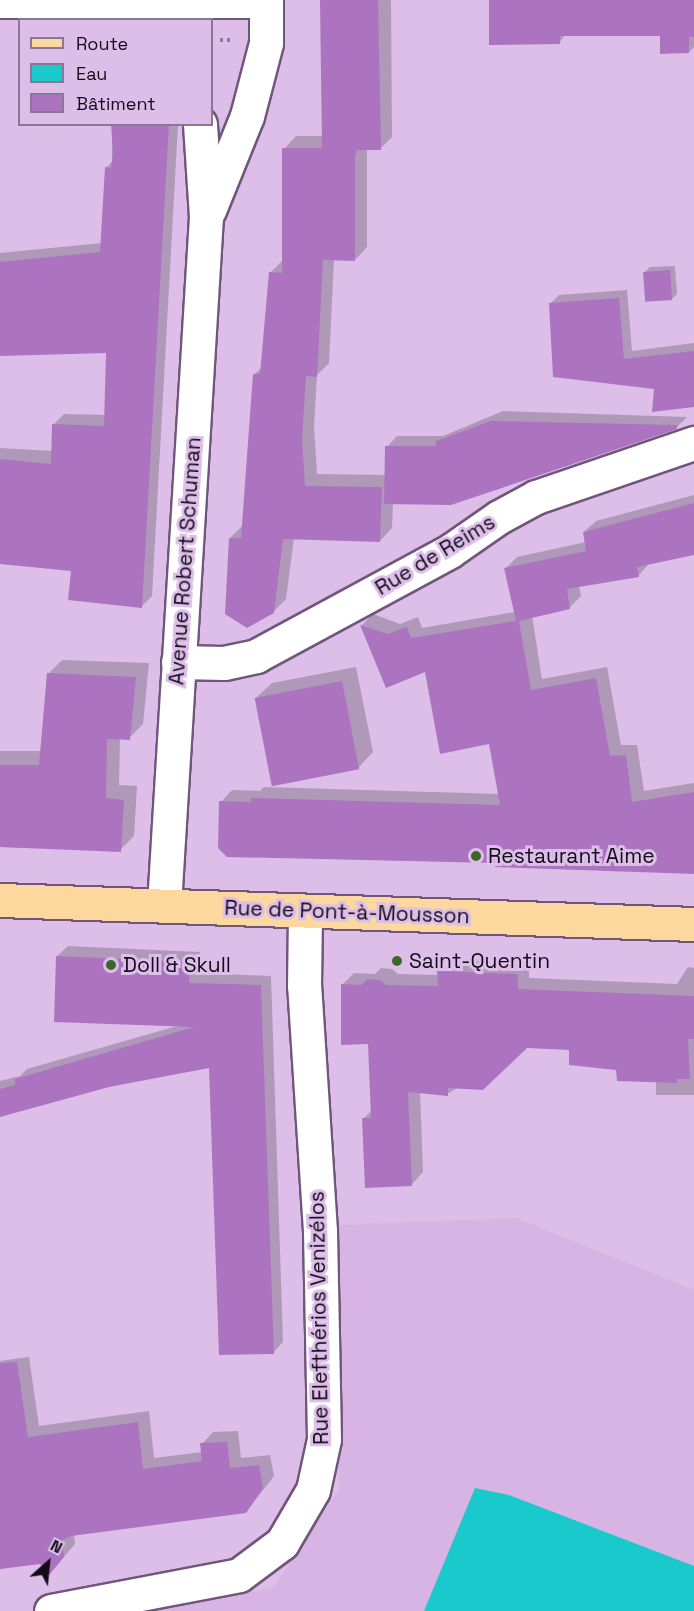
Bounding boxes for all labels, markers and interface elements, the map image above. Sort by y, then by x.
legend [18,18,213,126]
text: Route [76,32,128,55]
text: Eau [76,62,107,85]
text: Bâtiment [76,92,156,115]
street label: Avenue Robert Schuman [164,436,206,686]
street label: Rue de Reims [371,509,499,601]
place label: Restaurant Aime [488,843,655,869]
marker: Restaurant Aime [469,849,483,863]
street label: Rue de Pont-à-Mousson [224,895,470,929]
place label: Saint-Quentin [409,948,550,974]
place label: Doll & Skull [123,952,231,978]
marker: Saint-Quentin [390,954,404,968]
marker: Doll & Skull [104,958,118,972]
street label: Rue Elefthérios Venizélos [304,1191,334,1445]
north arrow [18,1533,78,1593]
text: N [47,1535,66,1558]

